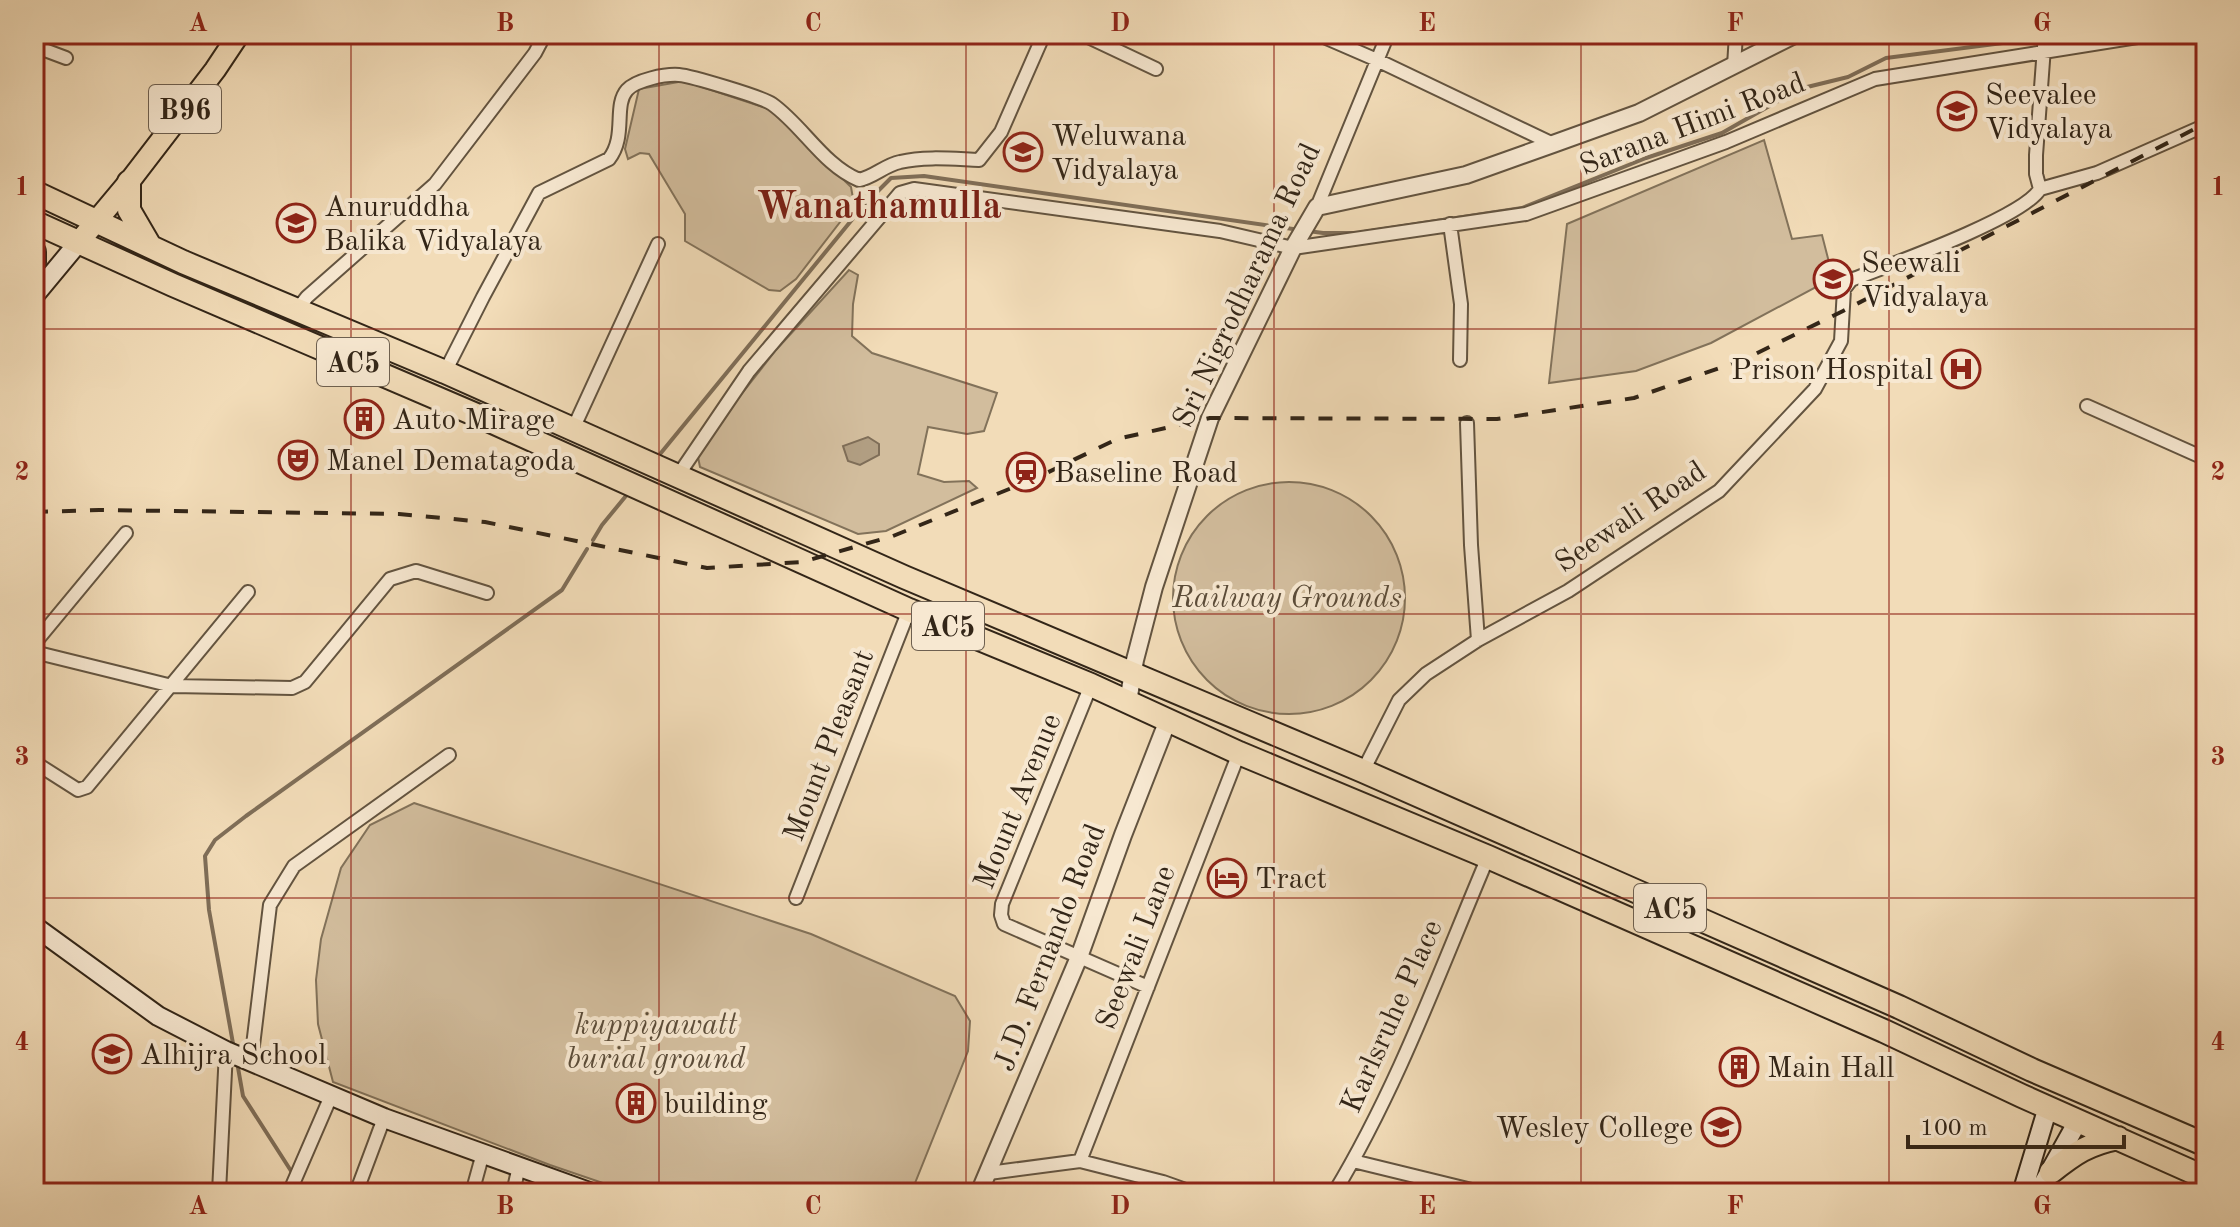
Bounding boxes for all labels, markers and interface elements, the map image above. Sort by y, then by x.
text: A [188,11,208,37]
text: B [496,11,514,37]
text: C [804,11,822,37]
text: D [1110,11,1130,37]
text: E [1418,11,1436,37]
text: F [1726,11,1744,37]
text: G [2033,11,2051,37]
street label: Sarana Himi Road [1576,68,1810,182]
place label: Seevalee Vidyalaya [1985,81,2113,145]
road number: B96 [149,85,221,133]
school or university icon: Seevalee Vidyalaya [1936,90,1978,132]
place label: Weluwana Vidyalaya [1051,122,1186,186]
school or university icon: Weluwana Vidyalaya [1002,131,1044,173]
street label: Sri Nigrodharama Road [1169,139,1327,433]
text: 1 [14,175,30,201]
text: 1 [2210,175,2226,201]
district label: Wanathamulla [756,189,1002,227]
place label: Anuruddha Balika Vidyalaya [324,193,542,257]
school or university icon: Anuruddha Balika Vidyalaya [275,202,317,244]
place label: Seewali Vidyalaya [1861,249,1989,313]
school or university icon: Seewali Vidyalaya [1812,258,1854,300]
road number: AC5 [317,338,389,386]
hospital icon: Prison Hospital [1940,348,1982,390]
place label: Prison Hospital [1731,356,1933,386]
building icon: Auto Mirage [343,398,385,440]
place label: Auto Mirage [392,406,555,436]
theatre icon: Manel Dematagoda [277,439,319,481]
place label: Manel Dematagoda [326,447,575,477]
station icon: Baseline Road [1005,451,1047,493]
street label: Seewali Road [1550,456,1712,579]
place label: Baseline Road [1054,459,1238,489]
text: 2 [14,460,30,486]
text: 2 [2210,460,2226,486]
park label: Railway Grounds [1171,584,1402,614]
road number: AC5 [912,602,984,650]
street label: Mount Pleasant [780,646,880,846]
street label: Mount Avenue [970,710,1068,894]
text: 3 [14,745,30,771]
text: 3 [2210,745,2226,771]
street label: J.D. Fernando Road [990,820,1112,1075]
hotel icon: Tract [1206,857,1248,899]
street label: Seewali Lane [1092,862,1182,1034]
place label: Tract [1255,865,1327,895]
road number: AC5 [1634,884,1706,932]
street label: Karlsruhe Place [1337,916,1449,1118]
park label: kuppiyawatt burial ground [566,1011,747,1075]
text: 4 [14,1030,30,1056]
text: 4 [2210,1030,2226,1056]
school or university icon: Alhijra School [91,1033,133,1075]
place label: Alhijra School [140,1041,326,1071]
building icon: Main Hall [1718,1046,1760,1088]
place label: Main Hall [1767,1054,1894,1084]
building icon: building [615,1082,657,1124]
place label: building [664,1090,768,1120]
scale bar [1908,1099,2124,1149]
school or university icon: Wesley College [1700,1106,1742,1148]
place label: Wesley College [1496,1114,1693,1144]
text: 100 m [1920,1117,1988,1141]
text: A [188,1194,208,1220]
text: B [496,1194,514,1220]
text: C [804,1194,822,1220]
text: D [1110,1194,1130,1220]
text: E [1418,1194,1436,1220]
text: F [1726,1194,1744,1220]
text: G [2033,1194,2051,1220]

